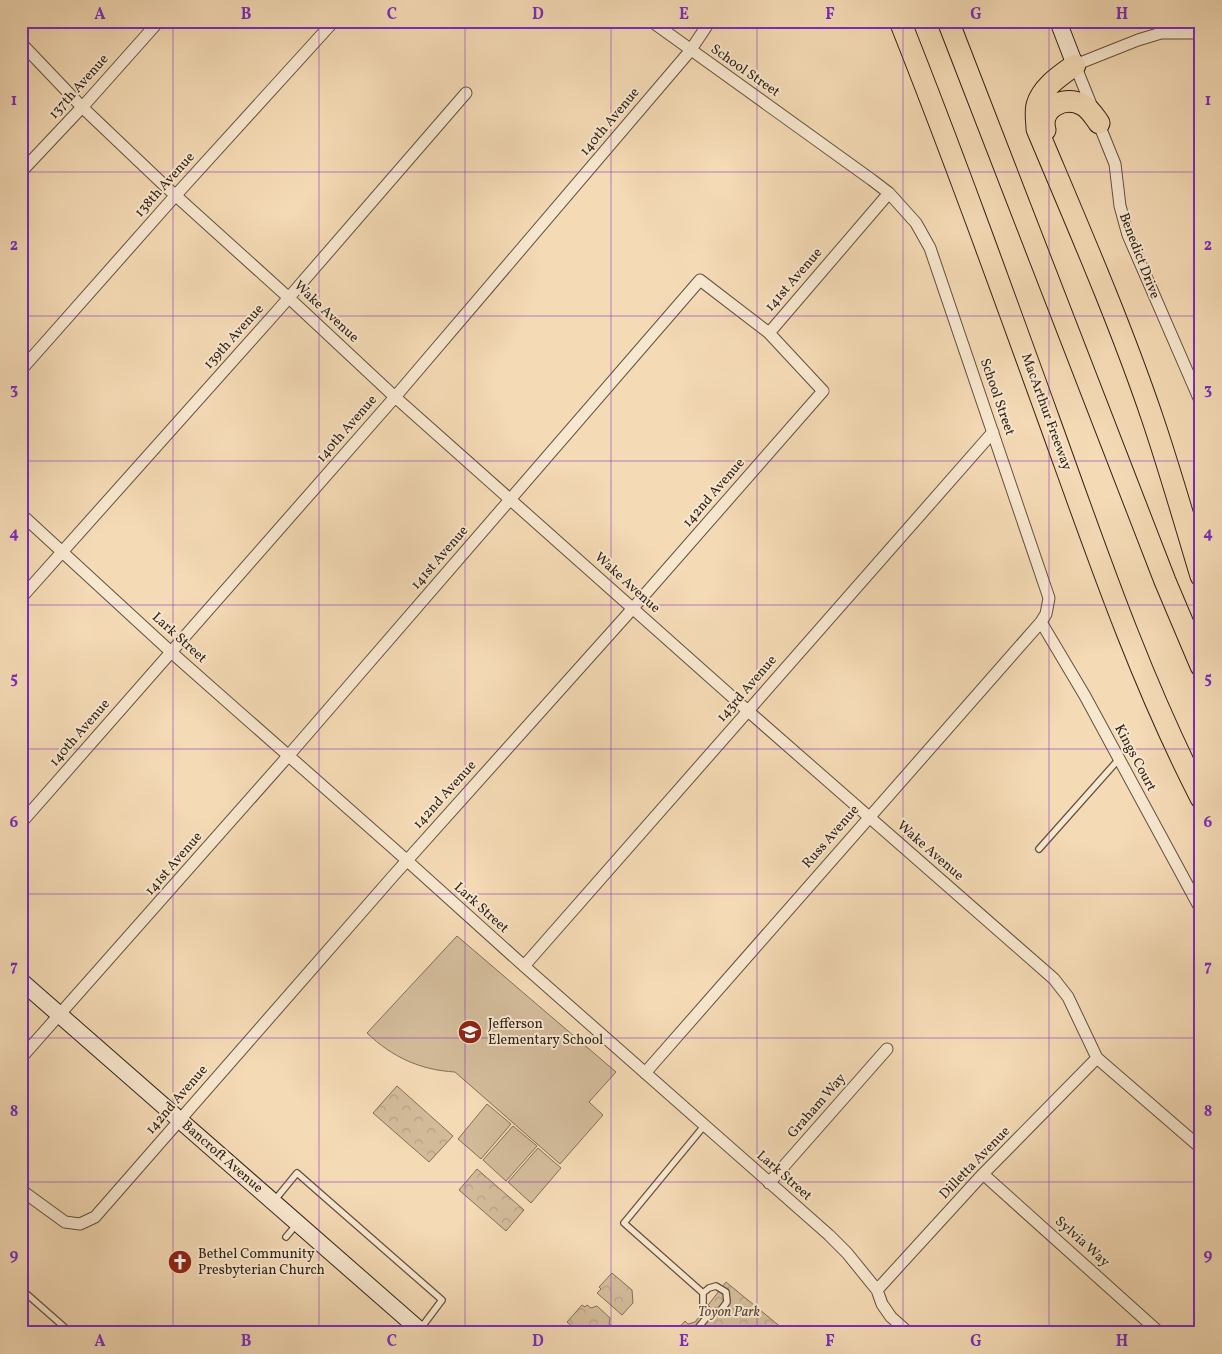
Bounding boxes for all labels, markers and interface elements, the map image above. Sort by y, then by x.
text: A [94,4,106,26]
text: B [241,4,252,26]
text: C [387,4,397,26]
text: D [532,4,544,26]
text: E [679,4,689,26]
text: F [825,4,835,26]
text: G [970,4,982,26]
text: H [1116,4,1128,26]
street label: School Street [707,40,783,102]
street label: 137th Avenue [45,50,113,124]
street label: 140th Avenue [576,84,644,160]
text: 1 [11,90,17,112]
text: 1 [1205,90,1211,112]
street label: 138th Avenue [131,148,200,222]
street label: Benedict Drive [1114,210,1164,302]
text: 2 [10,235,18,257]
text: 2 [1204,235,1212,257]
street label: 141st Avenue [761,244,827,316]
street label: Wake Avenue [289,277,363,347]
street label: 139th Avenue [200,300,269,374]
street label: MacArthur Freeway [1016,351,1076,474]
street label: School Street [975,356,1019,438]
text: 3 [10,379,18,401]
text: 3 [1204,379,1212,401]
street label: 140th Avenue [312,391,382,467]
street label: 142nd Avenue [679,454,750,532]
street label: 141st Avenue [407,522,473,594]
text: 4 [9,523,19,545]
text: 4 [1203,523,1213,545]
street label: Wake Avenue [590,548,664,618]
street label: Lark Street [147,608,211,668]
street label: 143rd Avenue [713,651,782,726]
text: 5 [10,668,18,690]
text: 5 [1204,668,1212,690]
street label: 140th Avenue [45,695,115,771]
street label: Kings Court [1109,721,1161,795]
street label: 142nd Avenue [409,756,481,833]
street label: Russ Avenue [798,801,864,873]
text: 6 [10,812,19,834]
text: 6 [1204,812,1213,834]
street label: Wake Avenue [893,817,968,886]
street label: 141st Avenue [141,828,207,900]
street label: Lark Street [449,878,513,938]
text: 7 [10,956,18,978]
text: 7 [1204,956,1212,978]
place label: Jefferson Elementary School [488,1015,603,1050]
school or university icon: Jefferson Elementary School [457,1019,483,1045]
street label: 142nd Avenue [142,1061,213,1139]
street label: Graham Way [783,1069,851,1143]
text: 8 [10,1101,18,1123]
text: 8 [1204,1101,1212,1123]
street label: Bancroft Avenue [177,1116,267,1198]
street label: Dilletta Avenue [935,1122,1015,1204]
street label: Lark Street [752,1147,816,1205]
street label: Sylvia Way [1051,1212,1114,1272]
text: 9 [10,1245,19,1267]
place label: Bethel Community Presbyterian Church [198,1245,325,1280]
text: 9 [1204,1245,1213,1267]
church icon: Bethel Community Presbyterian Church [167,1249,193,1275]
park label: Toyon Park [698,1303,761,1322]
text: A [94,1331,106,1353]
text: B [241,1331,252,1353]
text: C [387,1331,397,1353]
text: D [532,1331,544,1353]
text: E [679,1331,689,1353]
text: F [825,1331,835,1353]
text: G [970,1331,982,1353]
text: H [1116,1331,1128,1353]

